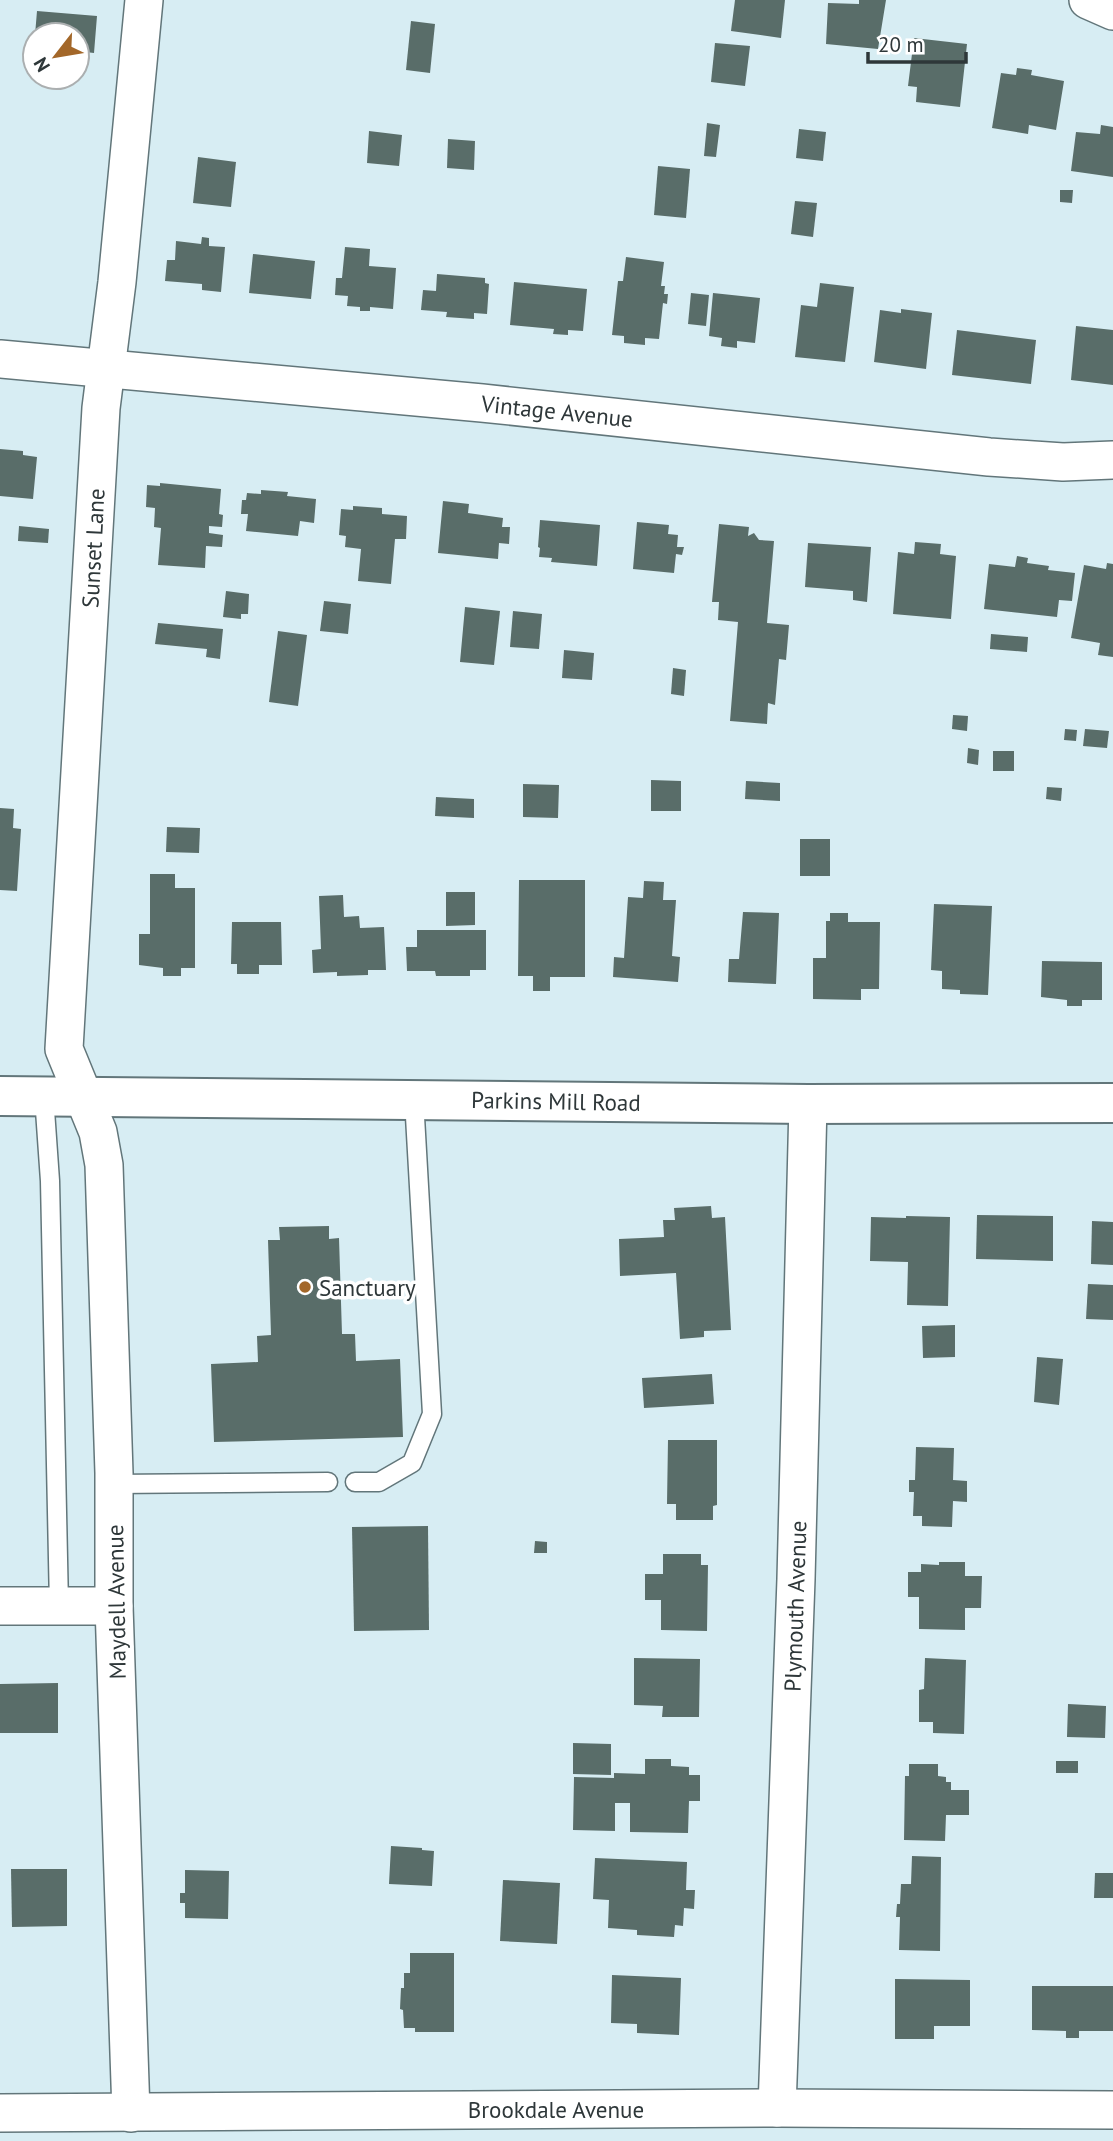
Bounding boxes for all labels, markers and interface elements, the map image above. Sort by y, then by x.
north arrow [21,21,91,91]
scale bar [868,21,966,65]
text: 20 m [878,31,924,58]
text: N [28,53,55,76]
street label: Vintage Avenue [479,389,634,433]
street label: Sunset Lane [75,488,111,608]
street label: Parkins Mill Road [471,1085,641,1117]
place label: Sanctuary [319,1273,416,1302]
marker: Sanctuary [297,1279,313,1295]
street label: Plymouth Avenue [778,1520,812,1692]
street label: Maydell Avenue [100,1524,132,1680]
street label: Brookdale Avenue [468,2095,644,2124]

